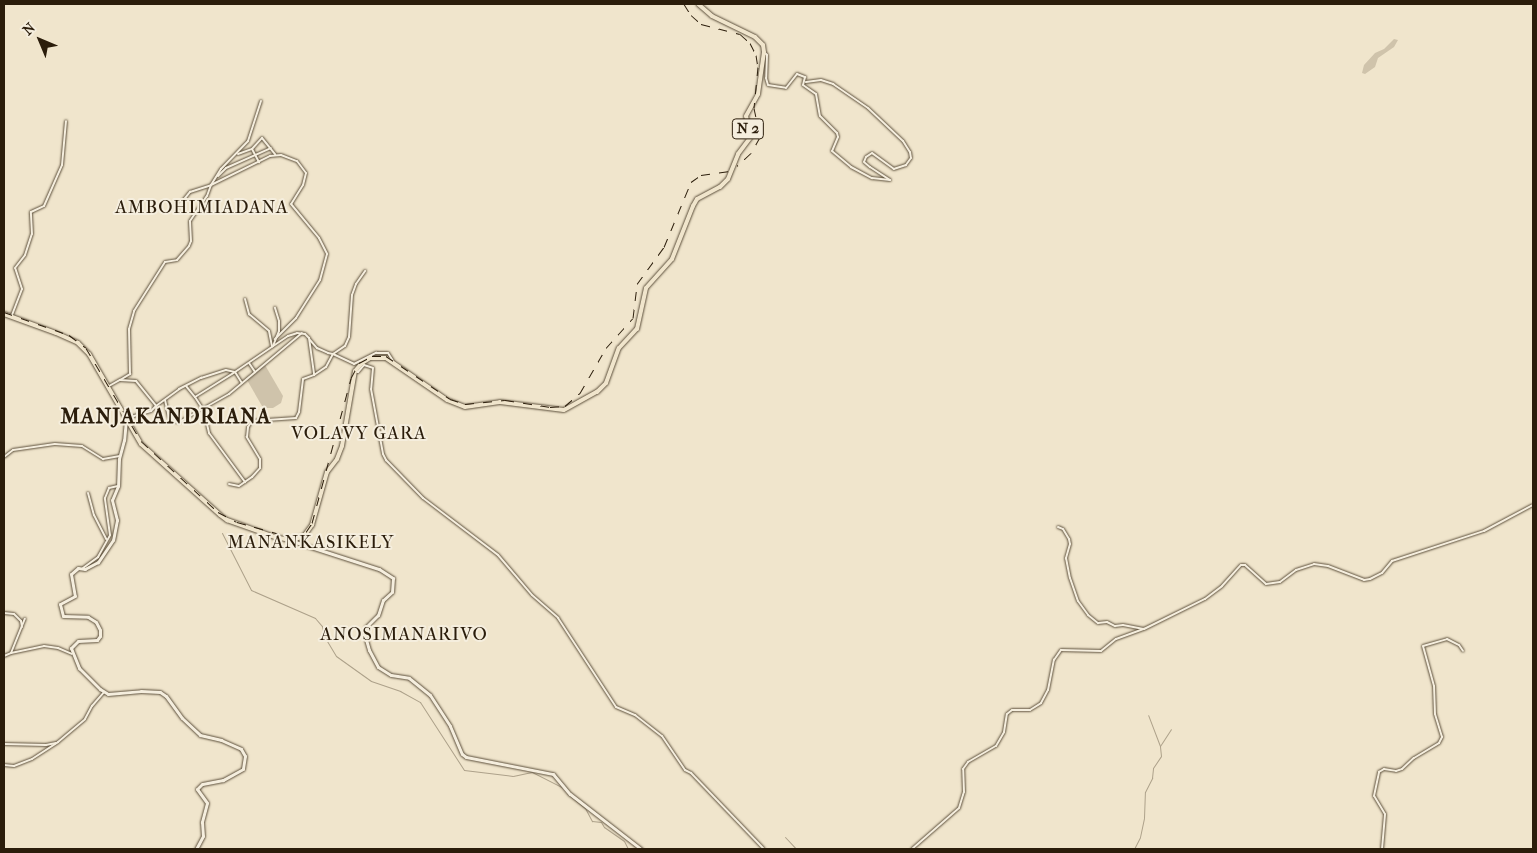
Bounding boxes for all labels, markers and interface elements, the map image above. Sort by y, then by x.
north arrow [15,15,65,65]
text: N [19,19,39,39]
road number: N 2 [732,116,764,142]
district label: AMBOHIMIADANA [114,197,290,219]
district label: MANJAKANDRIANA [59,403,273,429]
district label: VOLAVY GARA [290,423,428,445]
district label: MANANKASIKELY [226,532,396,554]
district label: ANOSIMANARIVO [319,624,489,646]

